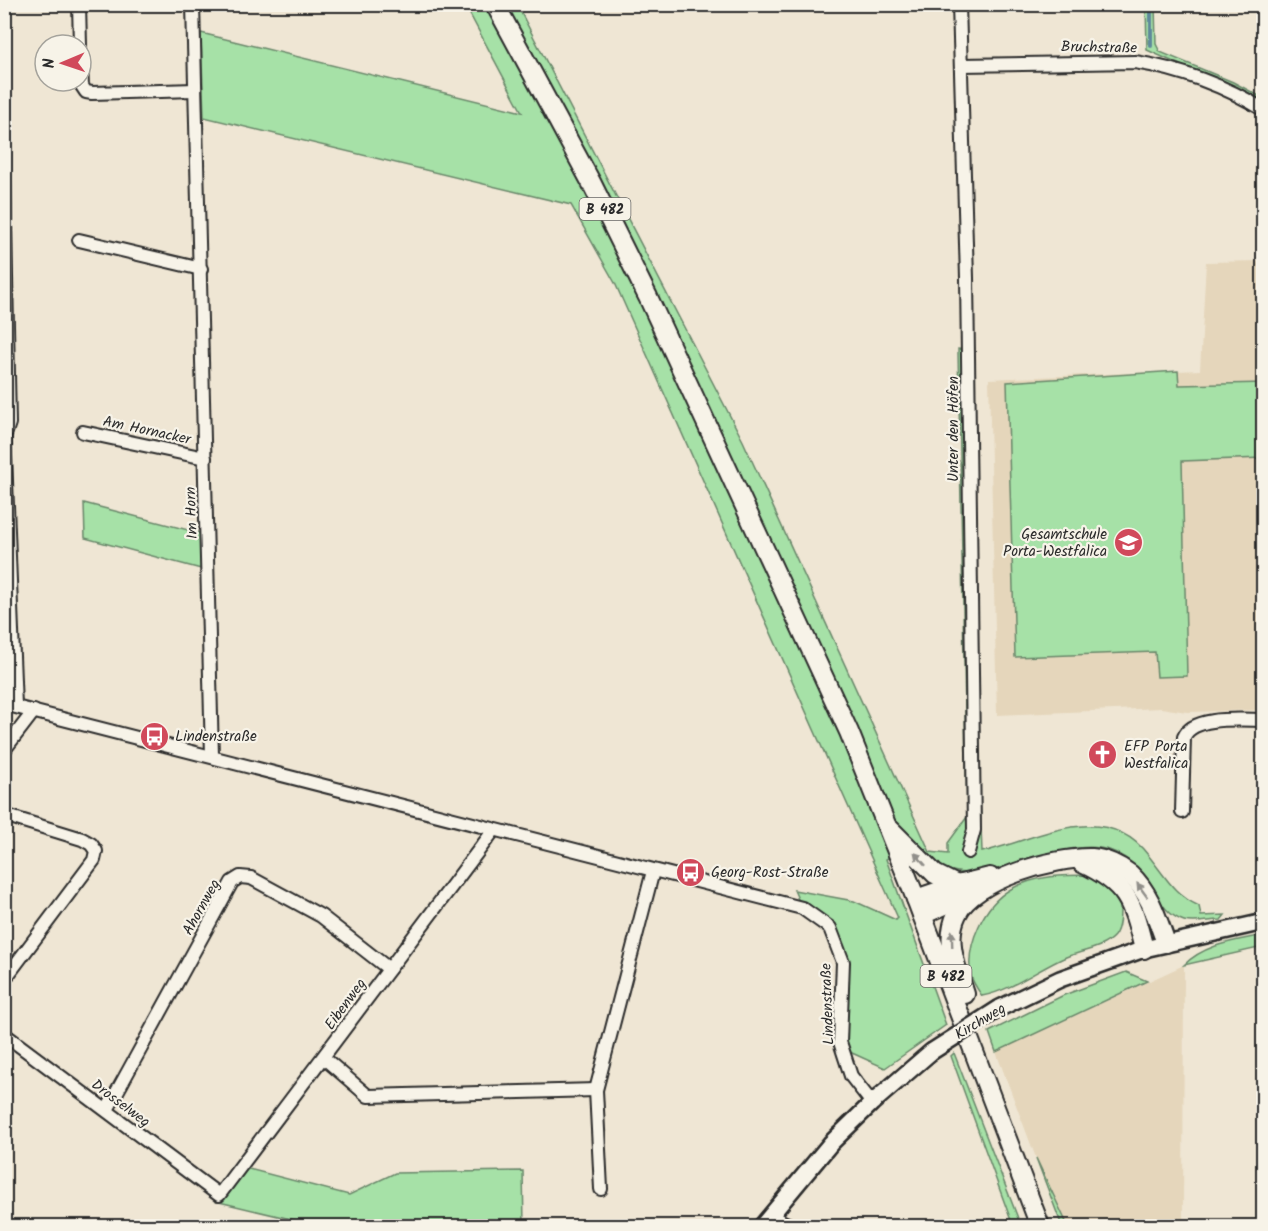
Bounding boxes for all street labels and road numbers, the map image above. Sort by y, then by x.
street label: Bruchstraße [1061,35,1138,61]
road number: B 482 [580,198,630,220]
street label: Unter den Höfen [942,376,966,482]
street label: Am Hornacker [101,410,194,452]
street label: Im Horn [179,486,205,540]
street label: Ahornweg [177,875,227,940]
street label: Lindenstraße [815,962,841,1045]
road number: B 482 [920,965,972,987]
street label: Eibenweg [319,974,373,1035]
street label: Kirchweg [950,997,1011,1047]
street label: Drosselweg [86,1074,155,1134]

